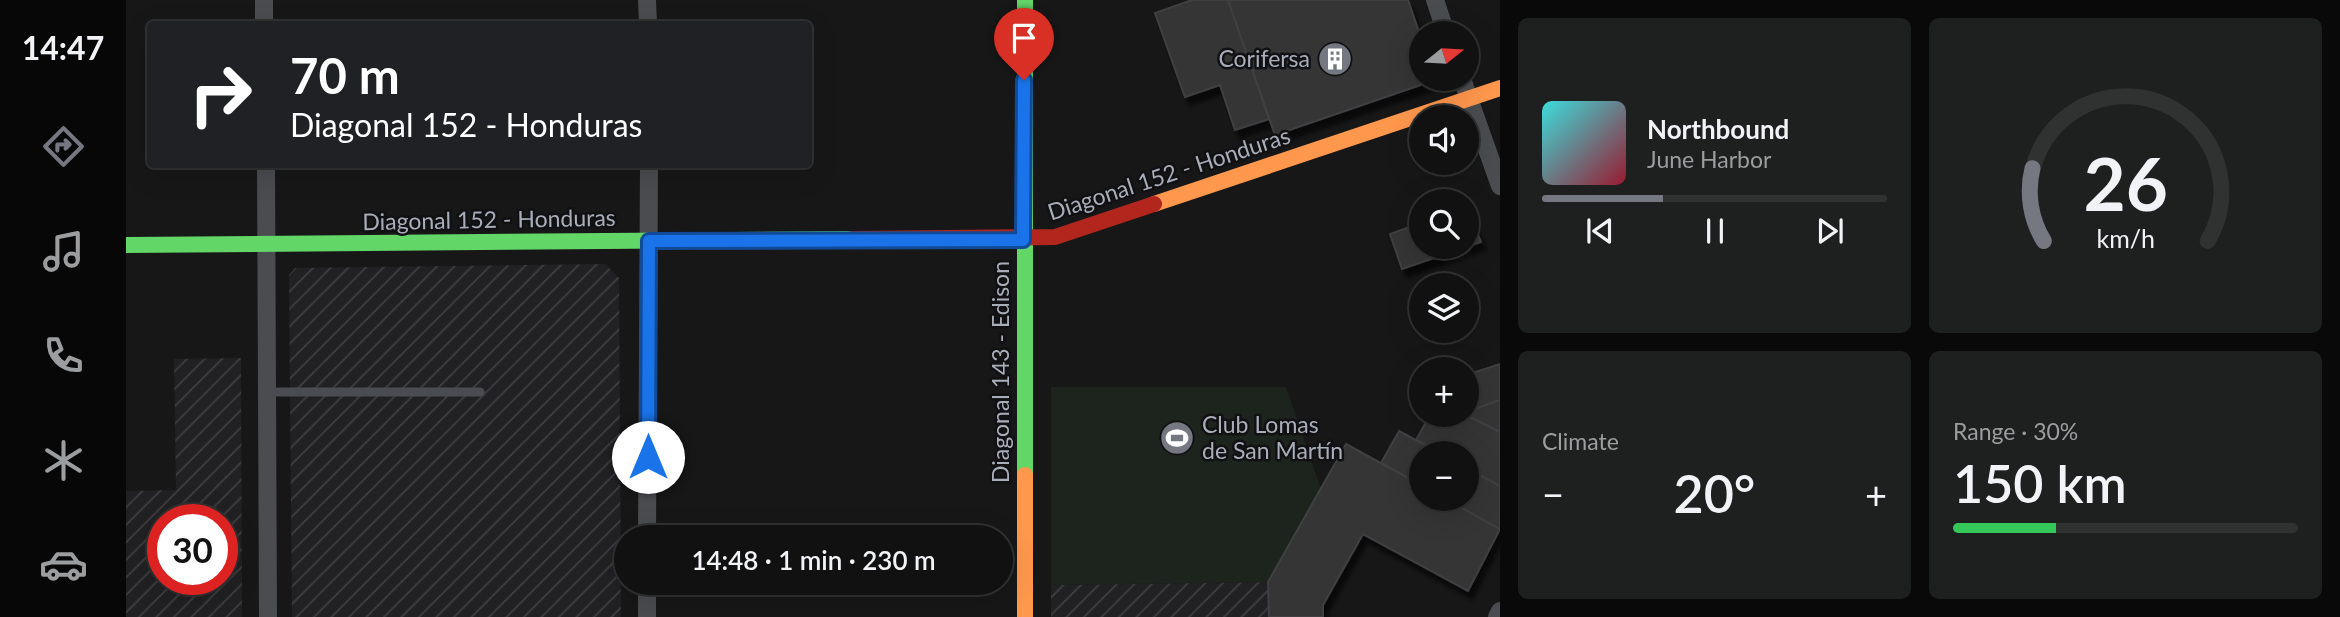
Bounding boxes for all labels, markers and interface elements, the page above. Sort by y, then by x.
pin [994,8,1054,80]
icon: arrive [1005,19,1043,57]
north arrow [1409,21,1479,91]
map controls [1409,21,1479,511]
text: 14:47 [22,28,104,67]
building icon: Corifersa [1316,40,1354,78]
place label: Corifersa [1218,44,1310,72]
text: 70 m [290,46,400,104]
icon: right [175,49,266,140]
text: Diagonal 152 - Honduras [290,105,642,144]
button: sound [1409,105,1479,175]
text: Northbound [1647,113,1789,145]
street label: Diagonal 152 - Honduras [1044,121,1294,226]
icon: directions [39,122,88,171]
text: 26 [2083,140,2168,228]
text: June Harbor [1647,145,1771,173]
button: search [1409,189,1479,259]
street label: Diagonal 152 - Honduras [362,203,616,235]
icon: previous [1581,212,1619,250]
icon: pause [1696,212,1734,250]
icon: next [1811,212,1849,250]
text: km/h [2096,223,2155,253]
icon: music [39,227,88,276]
street label: Diagonal 143 - Edison [986,261,1014,483]
button: layers [1409,273,1479,343]
icon: phone [39,331,88,380]
button: + [1409,357,1479,427]
place label: Club Lomas de San Martín [1202,410,1343,464]
text: Range · 30% [1953,417,2078,445]
sports icon: Club Lomas de San Martín [1158,419,1196,457]
position arrow [611,420,685,494]
text: Climate [1542,427,1619,455]
icon: climate [39,436,88,485]
button: − [1409,441,1479,511]
text: 150 km [1953,452,2127,514]
text: 20° [1674,462,1755,524]
text: − [1542,471,1564,517]
text: + [1865,471,1887,517]
speed limit sign: 30 [147,504,238,595]
icon: car [39,540,88,589]
text: 14:48 · 1 min · 230 m [691,544,936,576]

